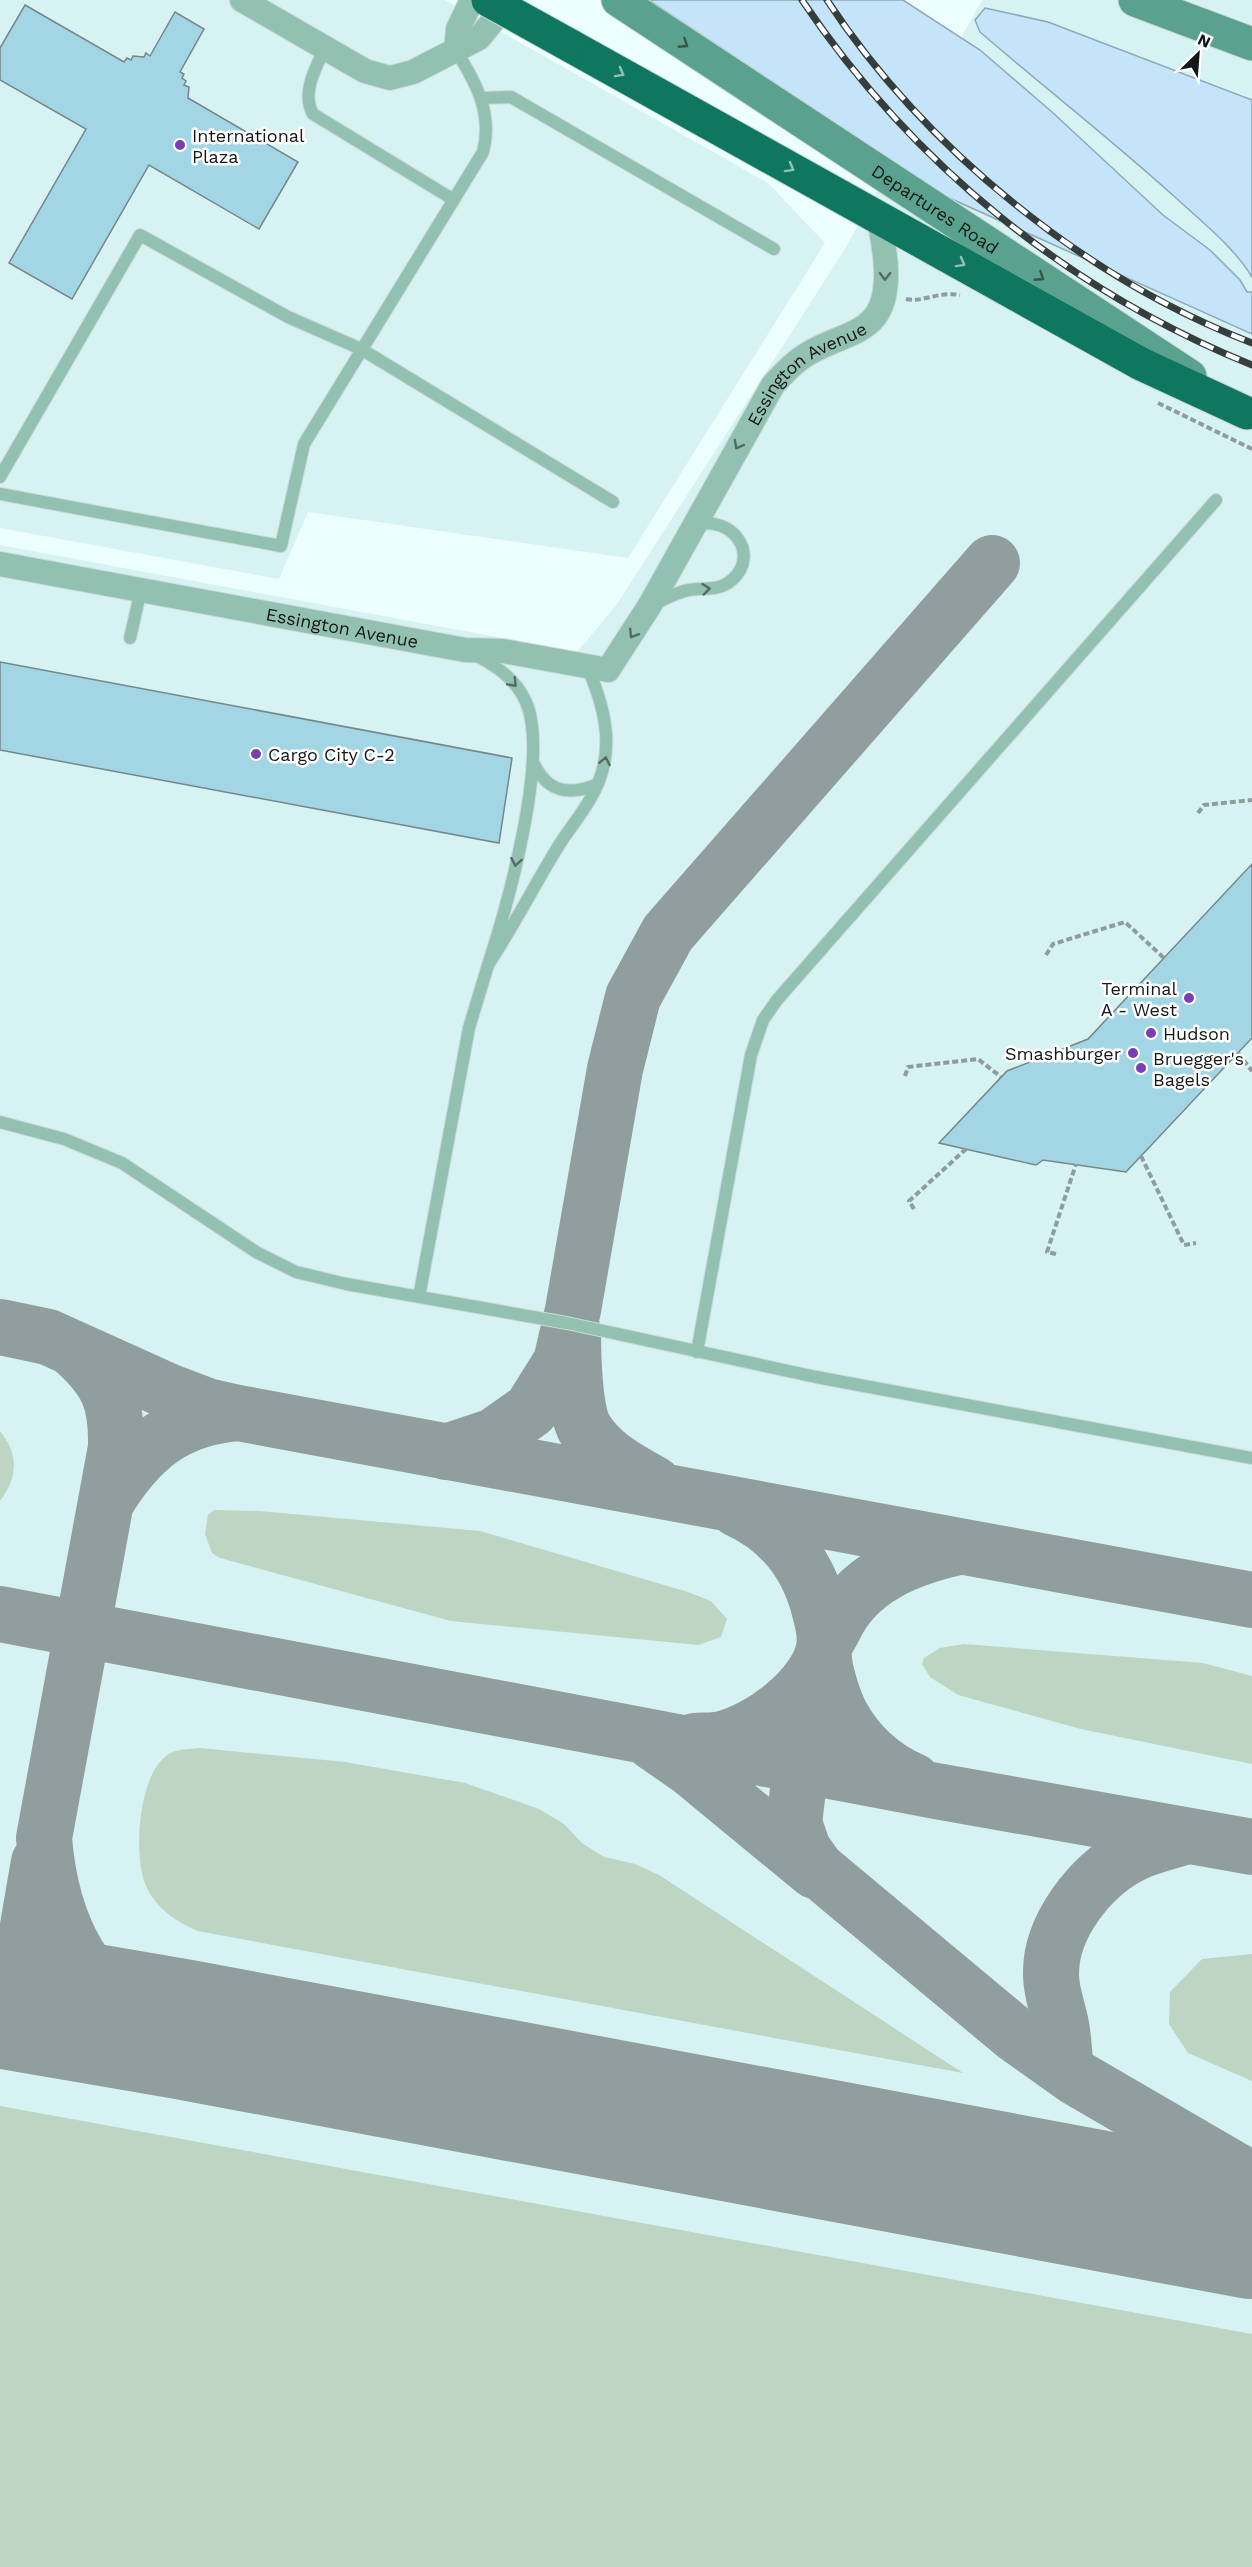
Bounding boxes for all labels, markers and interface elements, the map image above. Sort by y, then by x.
north arrow [1168,24,1228,84]
text: N [1195,30,1214,52]
one-way arrow [678,36,688,48]
one-way arrow [614,66,624,77]
place label: International Plaza [192,125,305,167]
marker: International Plaza [173,138,187,152]
street label: Departures Road [868,159,1003,258]
one-way arrow [784,161,794,172]
one-way arrow [954,256,965,268]
one-way arrow [1034,270,1045,281]
one-way arrow [879,272,892,281]
street label: Essington Avenue [742,317,870,429]
one-way arrow [734,439,745,449]
one-way arrow [701,583,710,596]
street label: Essington Avenue [264,603,420,652]
one-way arrow [628,628,640,638]
one-way arrow [506,676,517,687]
place label: Cargo City C-2 [268,744,395,765]
marker: Cargo City C-2 [249,747,263,761]
one-way arrow [598,756,611,766]
one-way arrow [510,856,523,866]
place label: Terminal A - West [1101,978,1177,1020]
marker: Terminal A - West [1182,991,1196,1005]
place label: Hudson [1163,1023,1230,1044]
marker: Hudson [1144,1026,1158,1040]
place label: Smashburger [1005,1043,1121,1064]
marker: Smashburger [1126,1046,1140,1060]
place label: Bruegger's Bagels [1153,1048,1244,1090]
marker: Bruegger's Bagels [1134,1061,1148,1075]

